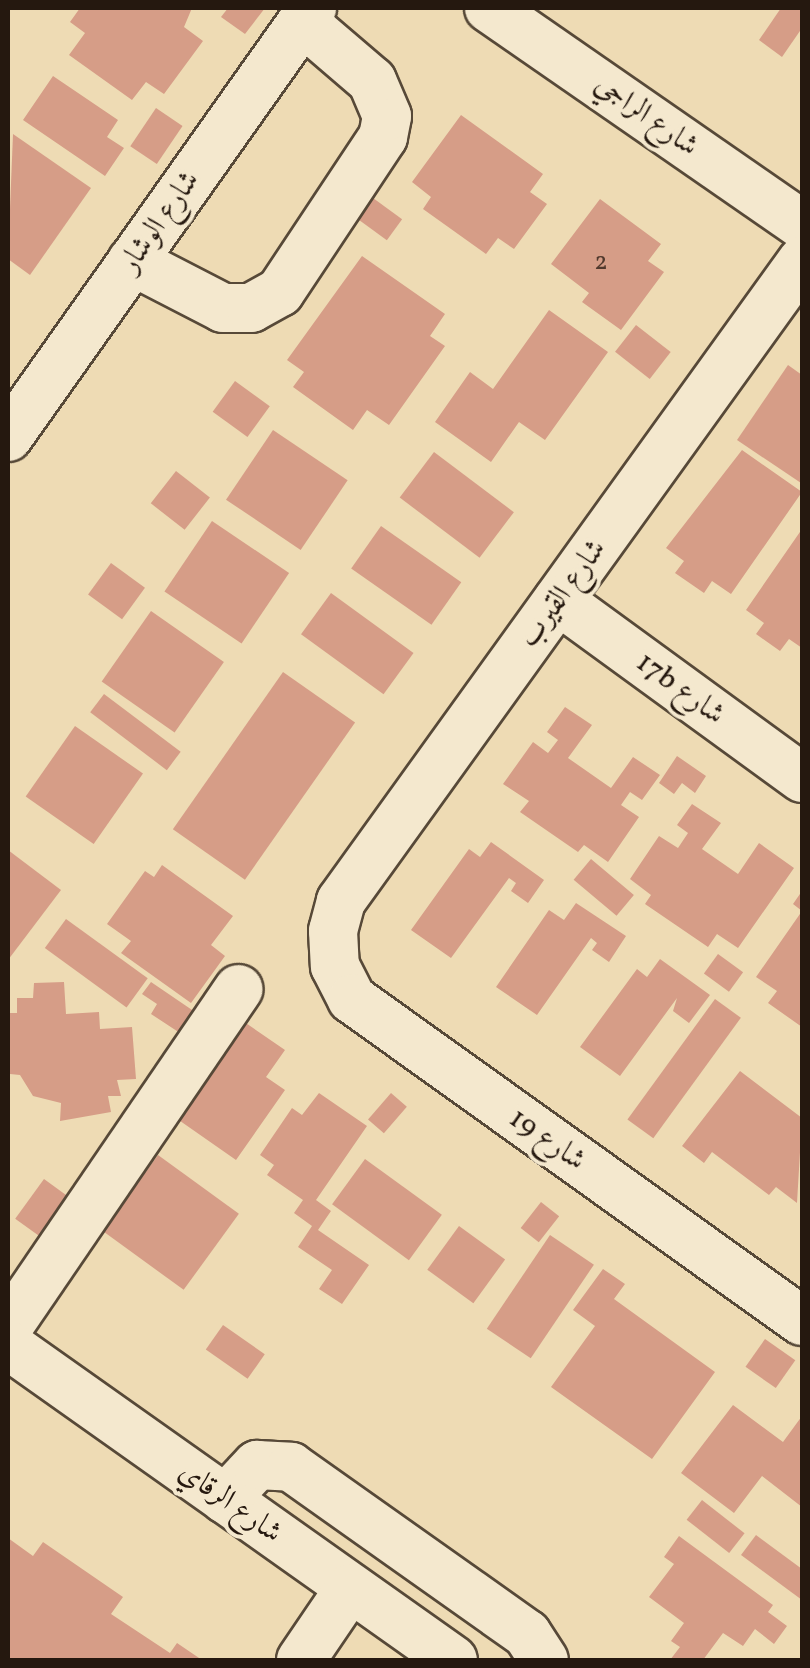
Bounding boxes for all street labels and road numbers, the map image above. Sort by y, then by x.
street label: شارع الراجي [587,67,705,165]
street label: شارع الوشار [112,164,208,280]
street label: شارع القيرب [512,533,614,655]
street label: 17b شارع [629,645,731,733]
street label: شارع 19 [502,1101,592,1179]
street label: شارع الرقاي [171,1454,289,1552]

